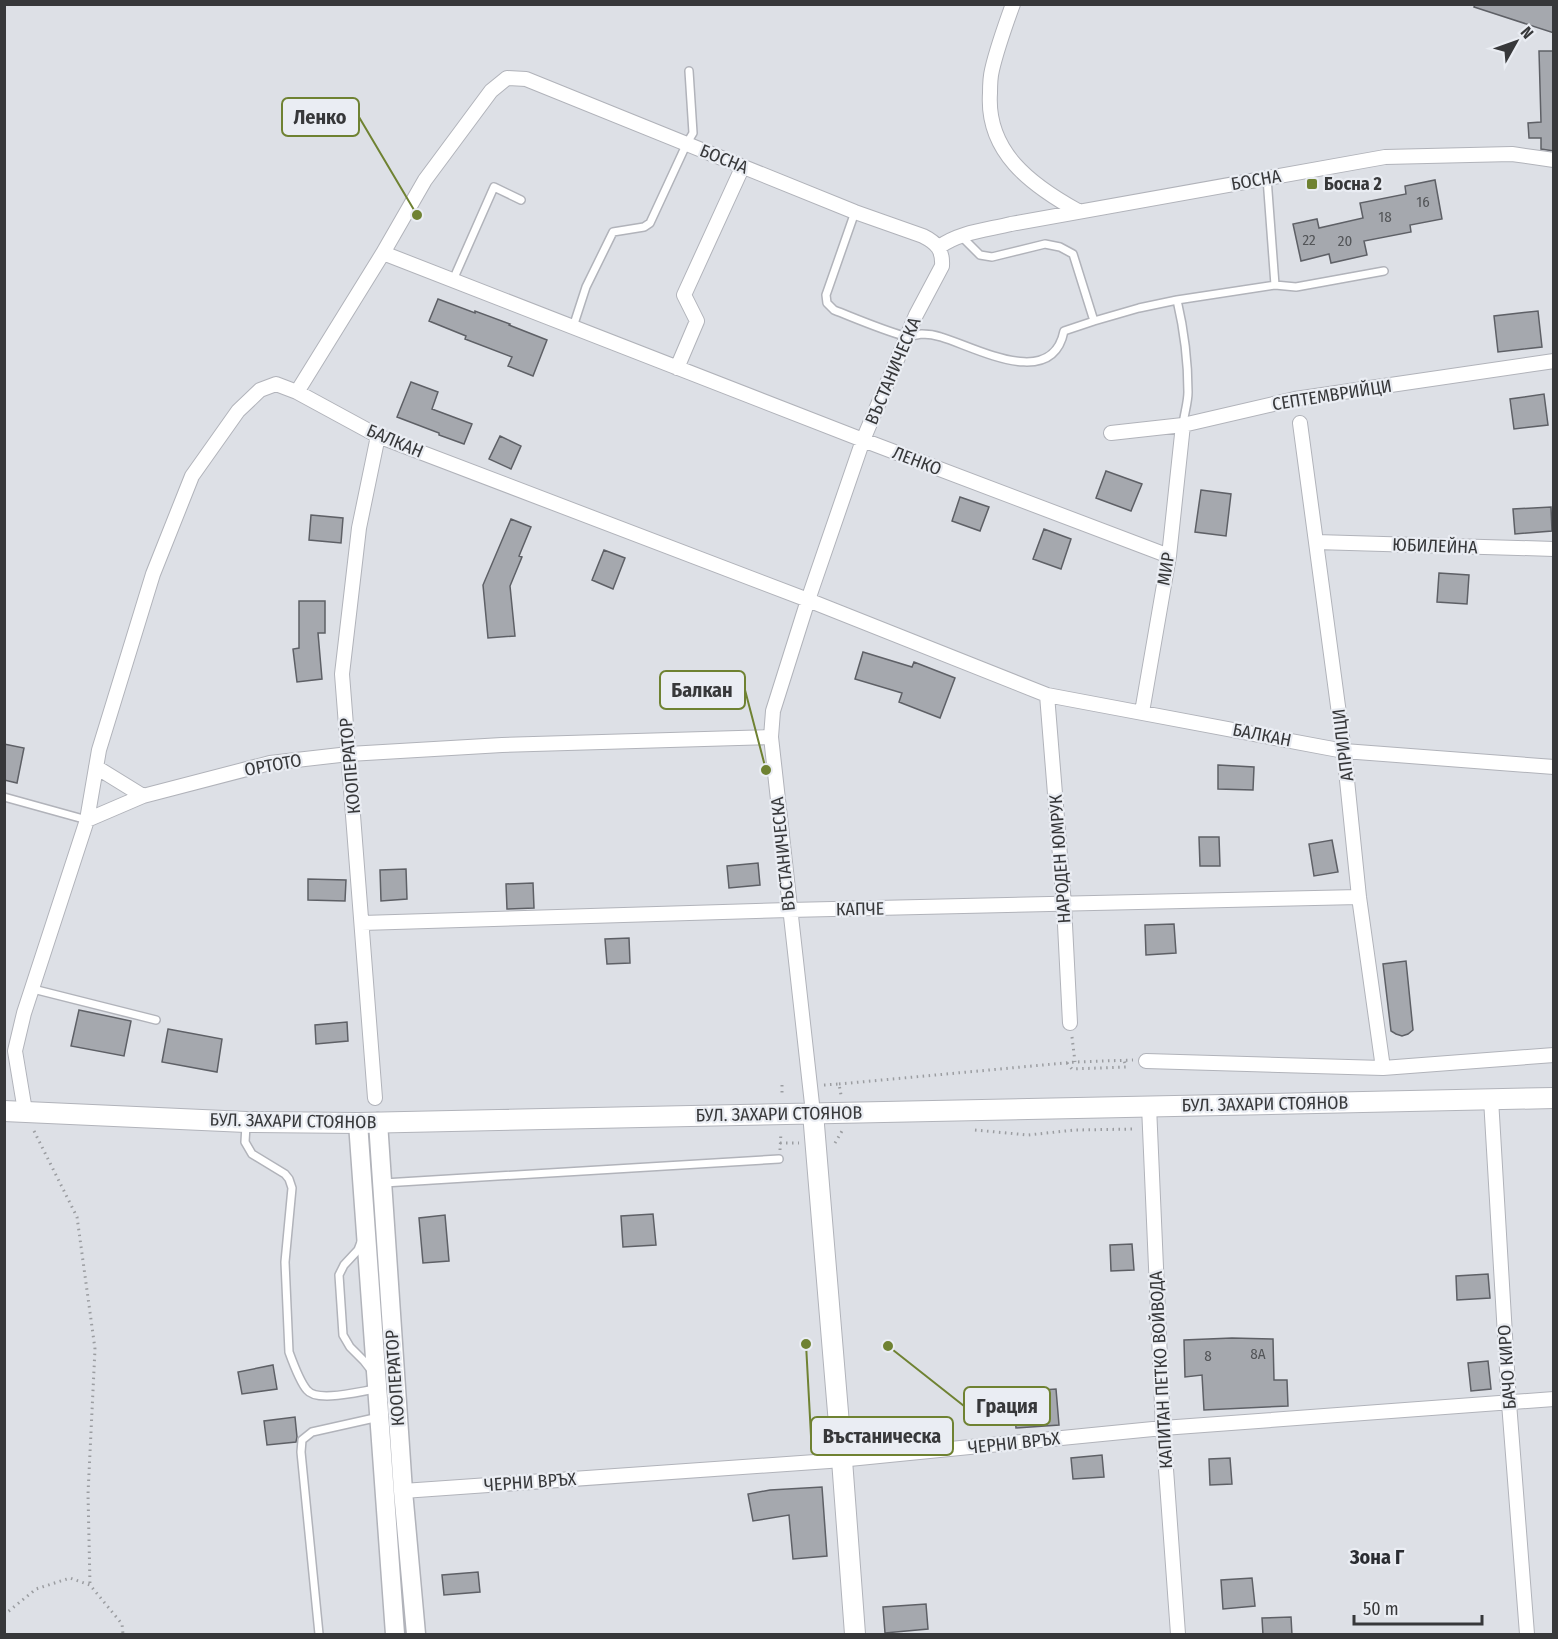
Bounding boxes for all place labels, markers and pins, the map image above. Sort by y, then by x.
callout: Ленко [282,98,359,136]
place label: Босна 2 [1324,173,1382,195]
marker: Босна 2 [1305,177,1319,191]
callout: Балкан [660,671,745,709]
callout: Грация [964,1387,1050,1425]
callout: Въстаническа [811,1417,953,1455]

